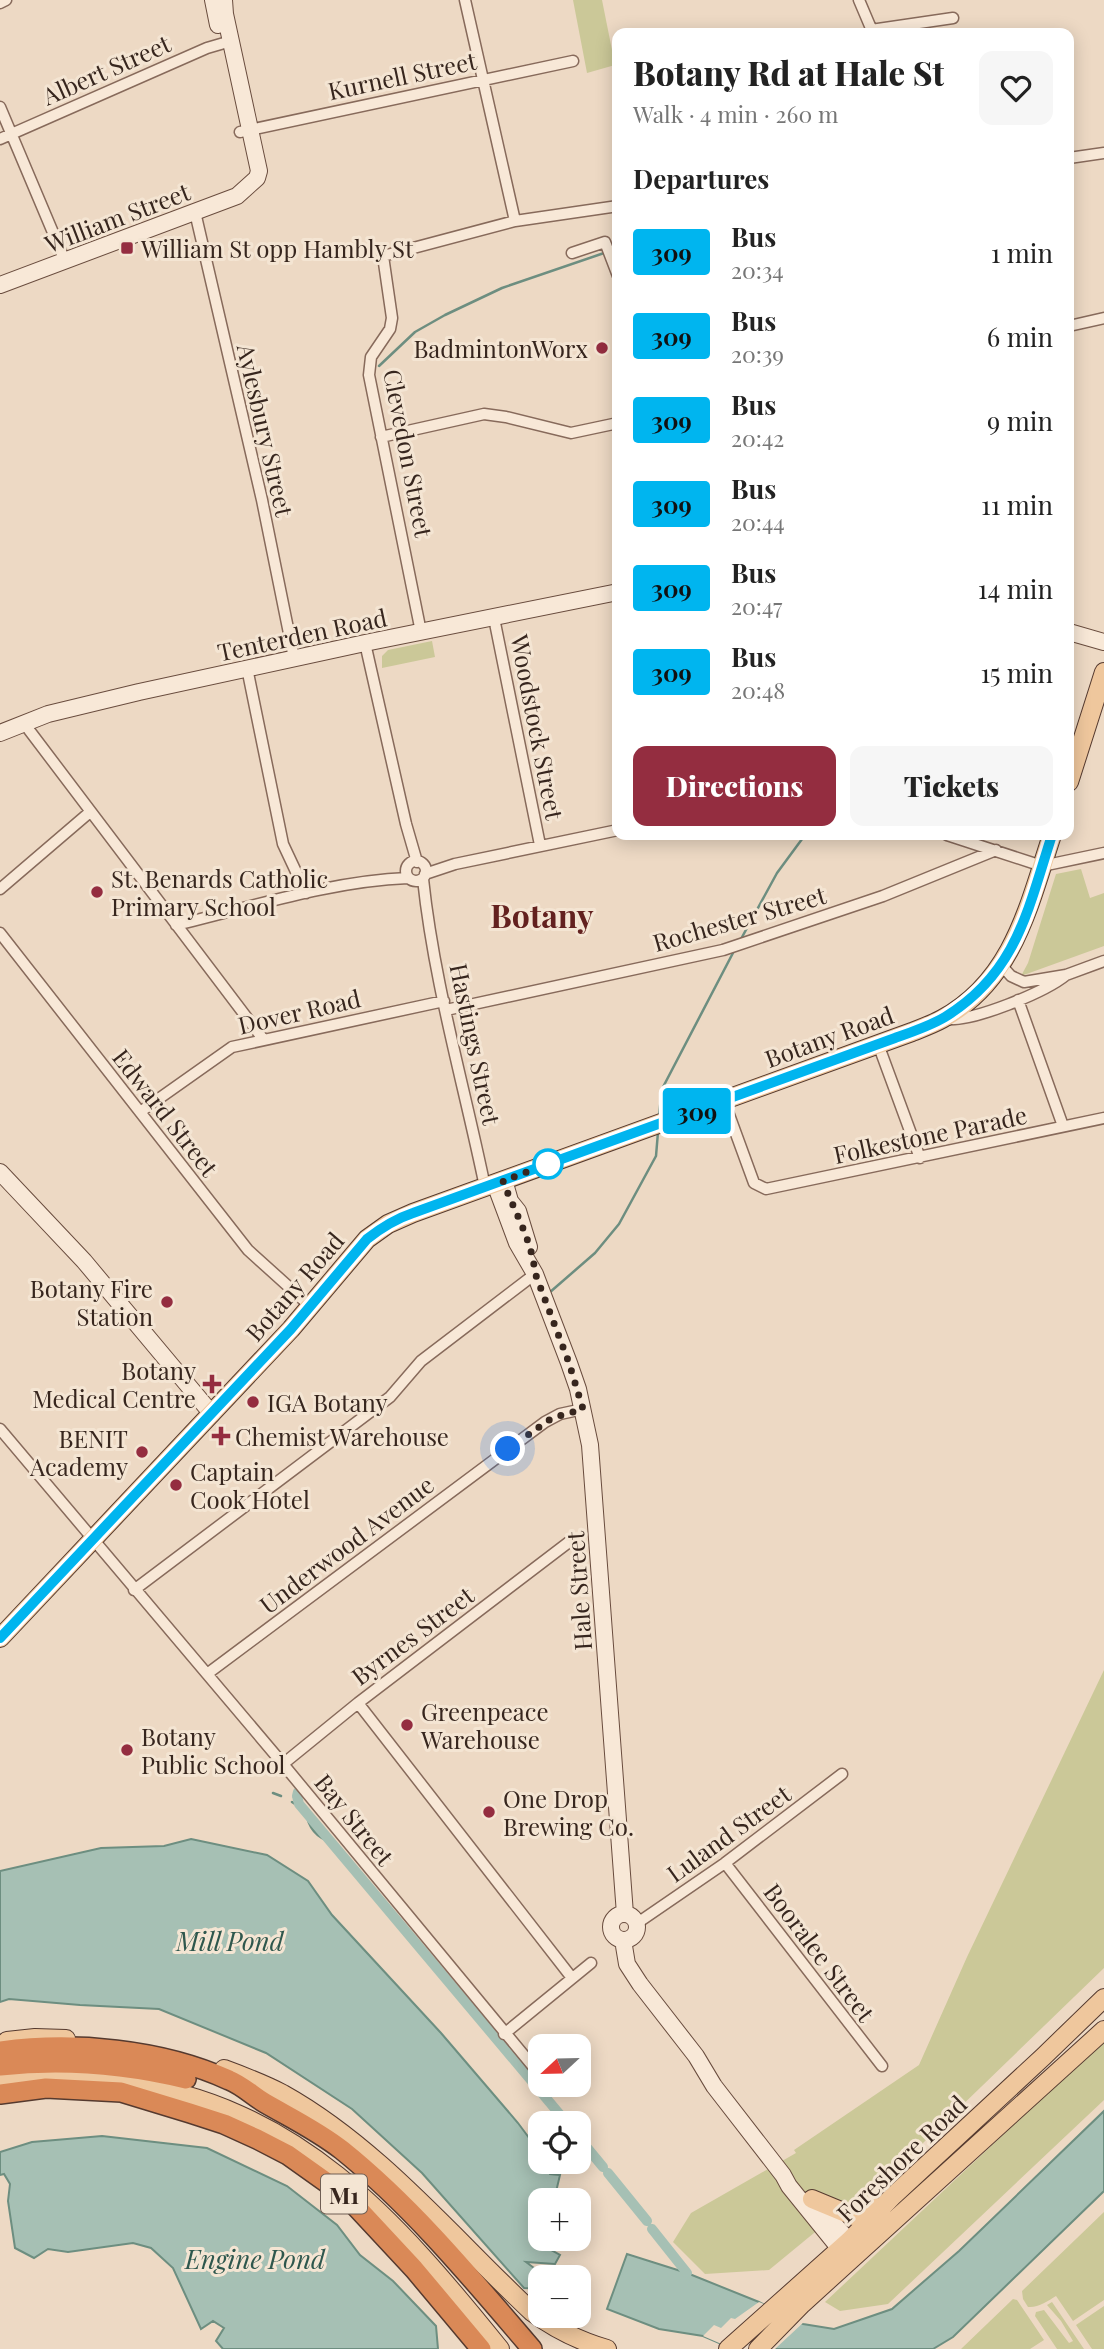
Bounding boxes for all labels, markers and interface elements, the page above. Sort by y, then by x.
street label: Albert Street [36,26,175,112]
street label: Kurnell Street [325,44,480,106]
text: Botany Rd at Hale St [633,50,944,94]
button: heart [979,51,1053,125]
text: Walk · 4 min · 260 m [633,98,838,129]
text: Departures [633,161,769,196]
street label: William Street [39,175,194,260]
text: Bus [731,219,776,254]
place label: William St opp Hambly St [140,232,414,264]
text: 1 min [991,235,1053,270]
text: 309 [651,236,692,268]
marker: William St opp Hambly St [119,240,135,256]
text: 20:34 [731,254,784,285]
text: Bus [731,303,776,338]
text: 6 min [987,319,1053,354]
text: 309 [651,320,692,352]
place label: BadmintonWorx [413,332,589,364]
text: 20:39 [731,338,784,369]
street label: Aylesbury Street [230,340,302,520]
marker: BadmintonWorx [594,340,610,356]
street label: Clevedon Street [377,366,441,540]
text: Bus [731,387,776,422]
text: 9 min [987,403,1053,438]
text: 309 [651,404,692,436]
text: 20:42 [731,422,784,453]
text: Bus [731,471,776,506]
text: 11 min [981,487,1053,522]
text: 309 [651,488,692,520]
text: 20:44 [731,506,785,537]
text: Bus [731,555,776,590]
text: 14 min [978,571,1053,606]
text: 309 [651,572,692,604]
text: 20:47 [731,590,782,621]
street label: Tenterden Road [214,600,390,668]
street label: Woodstock Street [504,631,572,823]
text: Bus [731,639,776,674]
text: 15 min [981,655,1053,690]
text: 309 [651,656,692,688]
text: 20:48 [731,674,785,705]
button: Directions [633,746,836,826]
button: Tickets [850,746,1053,826]
place label: St. Benards Catholic Primary School [111,862,328,922]
street label: Rochester Street [649,878,830,958]
marker: St. Benards Catholic Primary School [89,884,105,900]
district label: Botany [490,893,594,936]
street label: Hastings Street [443,960,509,1128]
street label: Dover Road [235,981,363,1041]
street label: Botany Road [760,998,898,1074]
street label: Edward Street [106,1042,226,1183]
line badge: 309 [657,1088,737,1134]
text: 309 [677,1095,717,1127]
street label: Folkestone Parade [830,1098,1030,1170]
unlabelled marker [533,1149,563,1179]
street label: Botany Road [238,1225,350,1347]
place label: Botany Fire Station [30,1272,153,1332]
marker: Botany Fire Station [159,1294,175,1310]
place label: Botany Medical Centre [32,1354,196,1414]
marker: Botany Medical Centre [202,1374,222,1394]
place label: IGA Botany [267,1386,388,1418]
marker: IGA Botany [245,1394,261,1410]
place label: Chemist Warehouse [235,1420,449,1452]
place label: BENIT Academy [29,1422,128,1482]
marker: Chemist Warehouse [213,1428,229,1444]
your location [490,1431,525,1466]
marker: BENIT Academy [134,1444,150,1460]
place label: Captain Cook Hotel [190,1455,310,1515]
street label: Underwood Avenue [253,1468,439,1620]
marker: Captain Cook Hotel [168,1477,184,1493]
street label: Hale Street [558,1530,598,1652]
street label: Byrnes Street [344,1578,480,1691]
place label: Greenpeace Warehouse [420,1695,549,1755]
marker: Greenpeace Warehouse [399,1717,415,1733]
place label: Botany Public School [141,1720,286,1780]
marker: Botany Public School [119,1742,135,1758]
street label: Bay Street [308,1767,402,1872]
street label: Luland Street [660,1777,797,1889]
place label: One Drop Brewing Co. [503,1782,634,1842]
marker: One Drop Brewing Co. [481,1804,497,1820]
street label: Booralee Street [758,1876,883,2028]
water label: Mill Pond [175,1923,285,1958]
north arrow [528,2034,592,2096]
map controls [528,2034,591,2328]
street label: Foreshore Road [829,2088,973,2228]
button: locate [528,2111,591,2174]
road number: M1 [321,2174,367,2214]
button: + [528,2188,591,2251]
water label: Engine Pond [184,2241,326,2276]
button: − [528,2265,591,2328]

